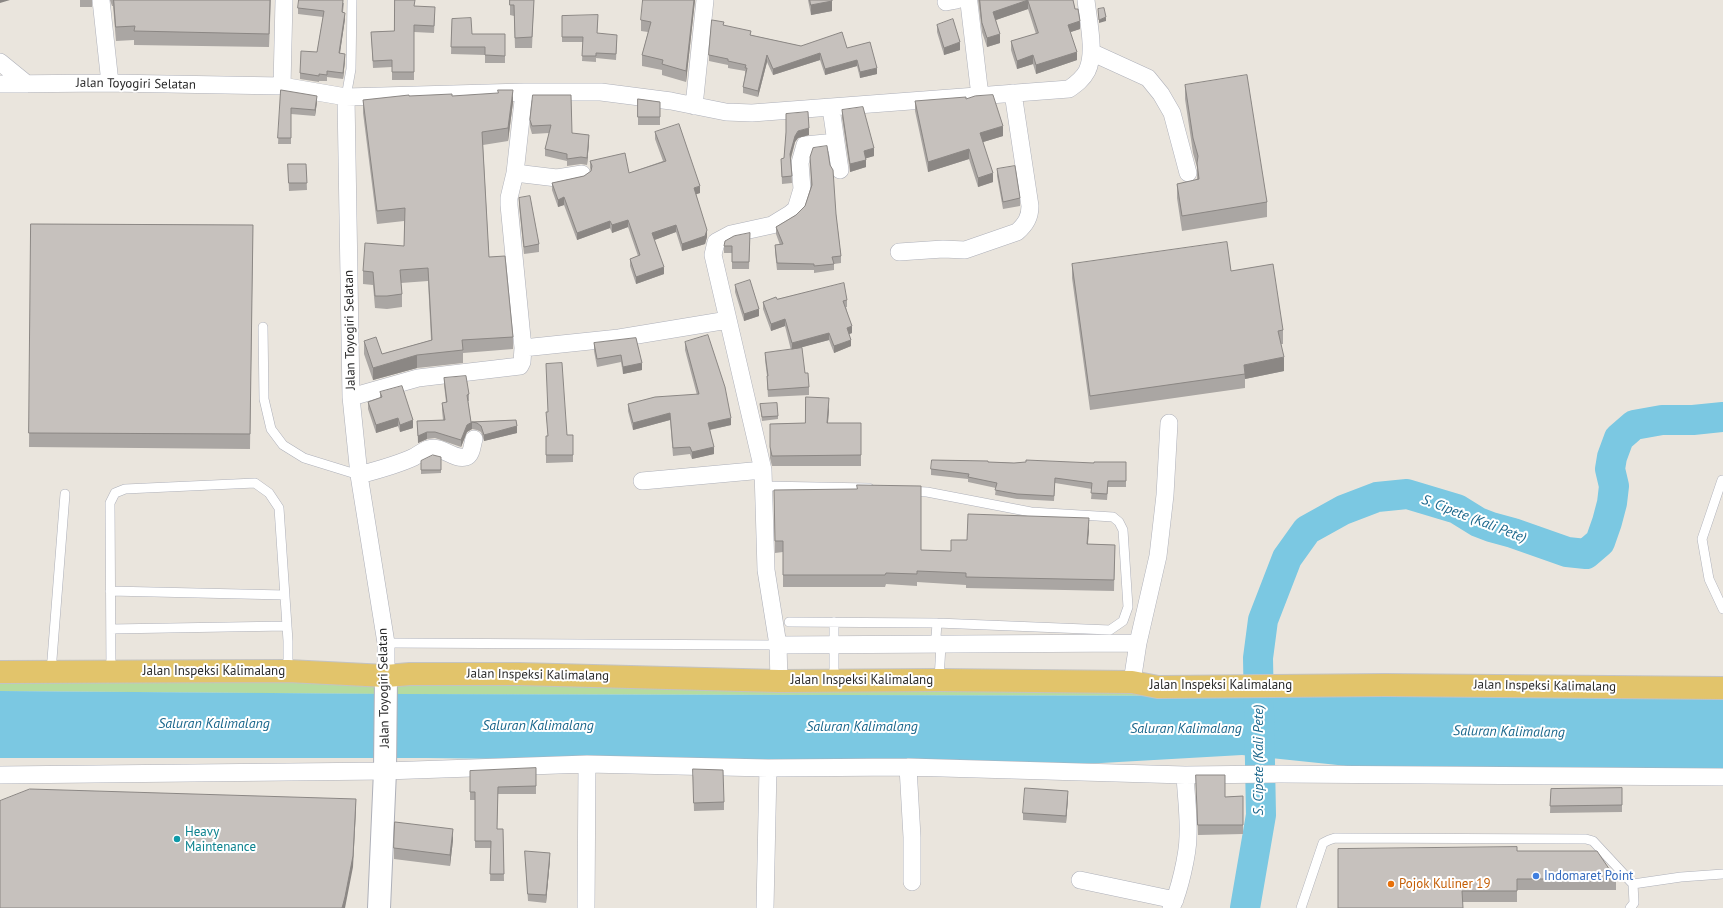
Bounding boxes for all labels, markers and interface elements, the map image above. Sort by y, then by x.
street label: Jalan Toyogiri Selatan [76,75,196,93]
street label: Jalan Toyogiri Selatan [341,270,359,390]
water label: S. Cipete (Kali Pete) [1419,491,1529,547]
street label: Jalan Toyogiri Selatan [375,628,393,748]
street label: Jalan Inspeksi Kalimalang [143,663,285,679]
street label: Jalan Inspeksi Kalimalang [467,666,609,684]
street label: Jalan Inspeksi Kalimalang [791,672,933,688]
street label: Jalan Inspeksi Kalimalang [1150,677,1292,693]
street label: Jalan Inspeksi Kalimalang [1474,677,1616,695]
water label: S. Cipete (Kali Pete) [1251,705,1267,815]
water label: Saluran Kalimalang [158,716,270,732]
water label: Saluran Kalimalang [482,718,594,734]
water label: Saluran Kalimalang [806,719,918,735]
water label: Saluran Kalimalang [1130,721,1242,737]
water label: Saluran Kalimalang [1453,723,1565,741]
place label: Heavy Maintenance [185,824,256,855]
marker: Heavy Maintenance [172,834,182,844]
place label: Indomaret Point [1544,868,1634,884]
marker: Indomaret Point [1531,871,1541,881]
place label: Pojok Kuliner 19 [1399,876,1491,892]
marker: Pojok Kuliner 19 [1386,879,1396,889]

